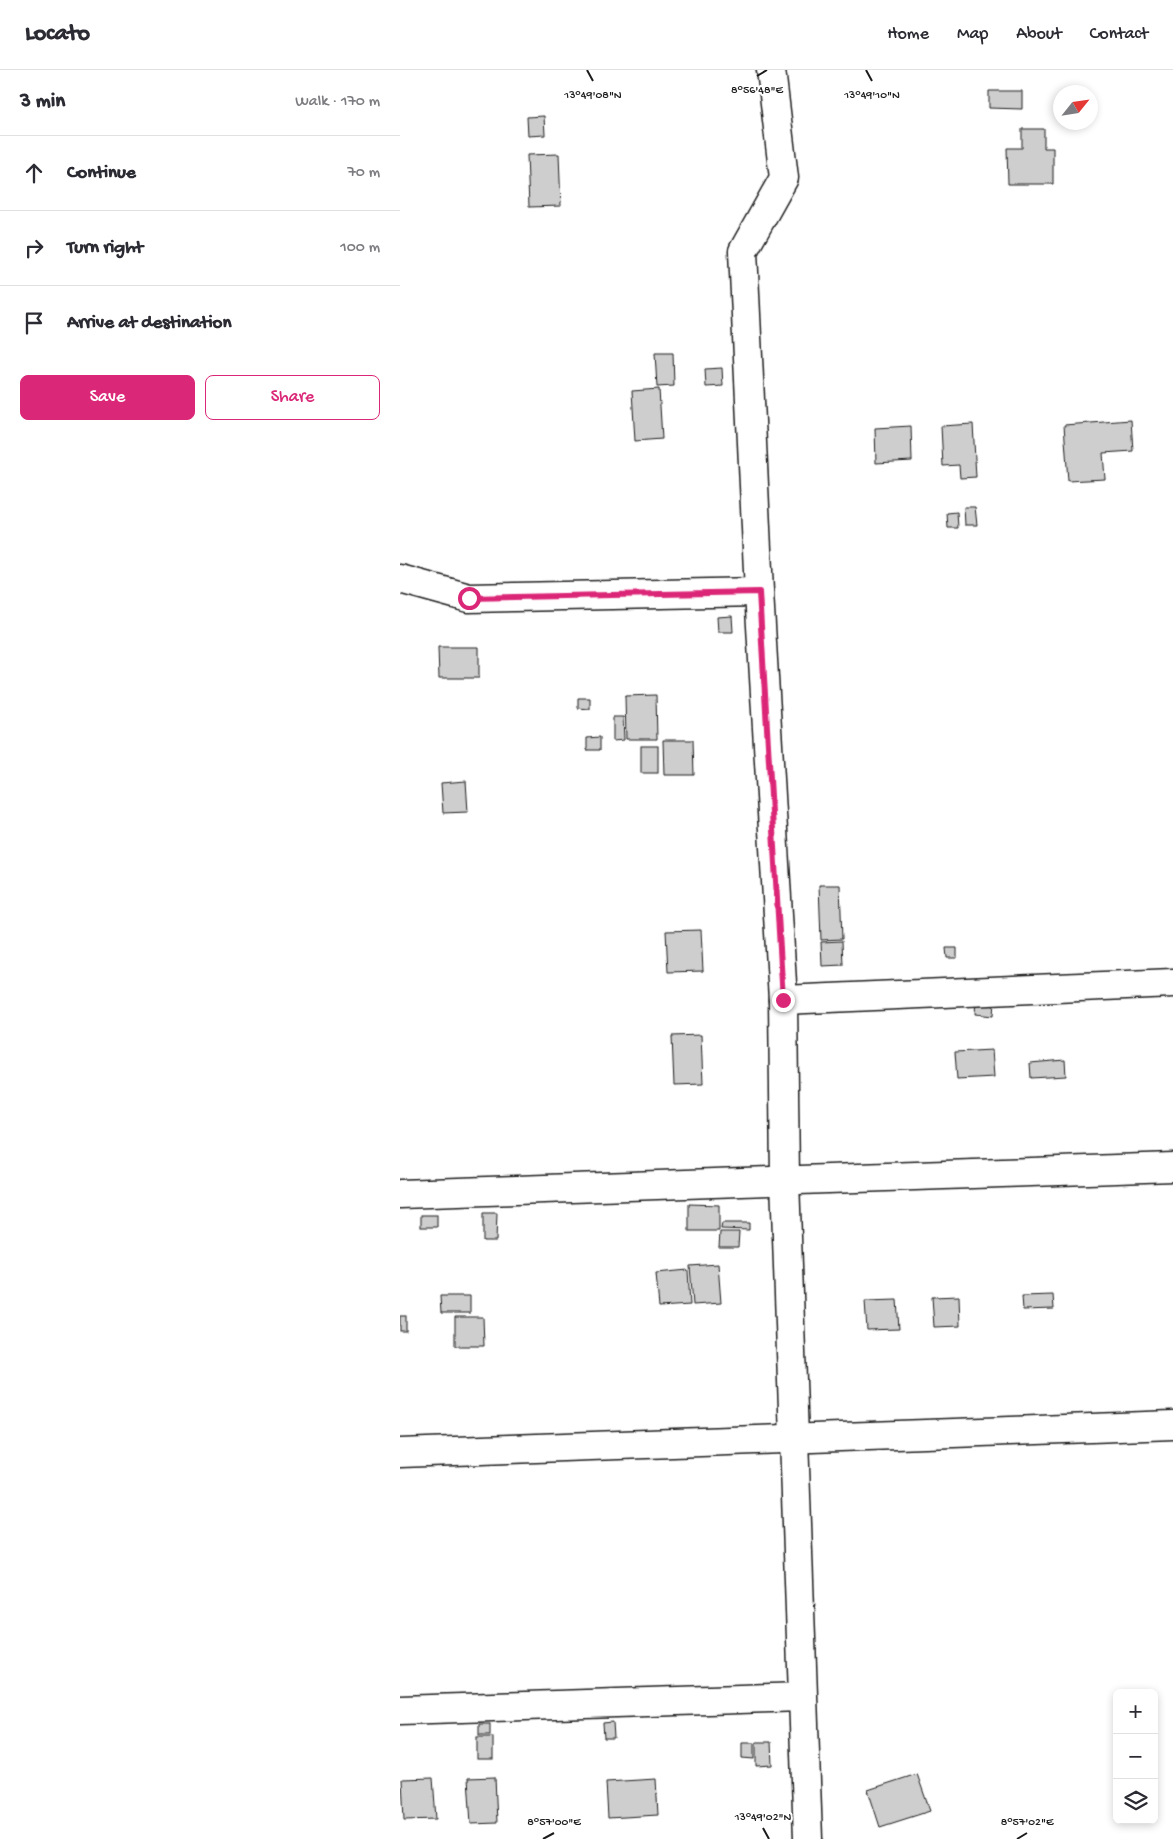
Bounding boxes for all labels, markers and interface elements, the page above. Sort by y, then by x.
text: Locato [25,20,90,49]
text: Home [887,24,929,45]
text: Map [957,24,988,45]
text: About [1016,24,1062,45]
text: Contact [1090,24,1148,45]
text: 8°56'48"E [731,84,784,98]
north arrow [1053,85,1098,130]
text: 13°49'08"N [563,89,622,103]
text: 13°49'10"N [843,89,900,103]
text: 3 min [20,90,65,115]
text: Walk · 170 m [295,93,380,112]
icon: ahead [20,159,48,187]
text: Continue [67,162,136,185]
text: 70 m [347,164,380,183]
icon: right [20,234,48,262]
text: Turn right [67,237,143,260]
text: 100 m [340,239,380,258]
icon: arrive [20,309,48,337]
text: Arrive at destination [67,312,231,335]
button: Save [20,375,195,420]
button: Share [205,375,380,420]
route start [458,587,481,610]
route end [772,989,795,1012]
map controls [1113,1689,1158,1824]
button: + [1113,1689,1158,1734]
button: − [1113,1734,1158,1779]
button: layers [1113,1779,1158,1824]
text: 13°49'02"N [734,1811,792,1825]
text: 8°57'00"E [527,1816,581,1830]
text: 8°57'02"E [1001,1816,1054,1830]

